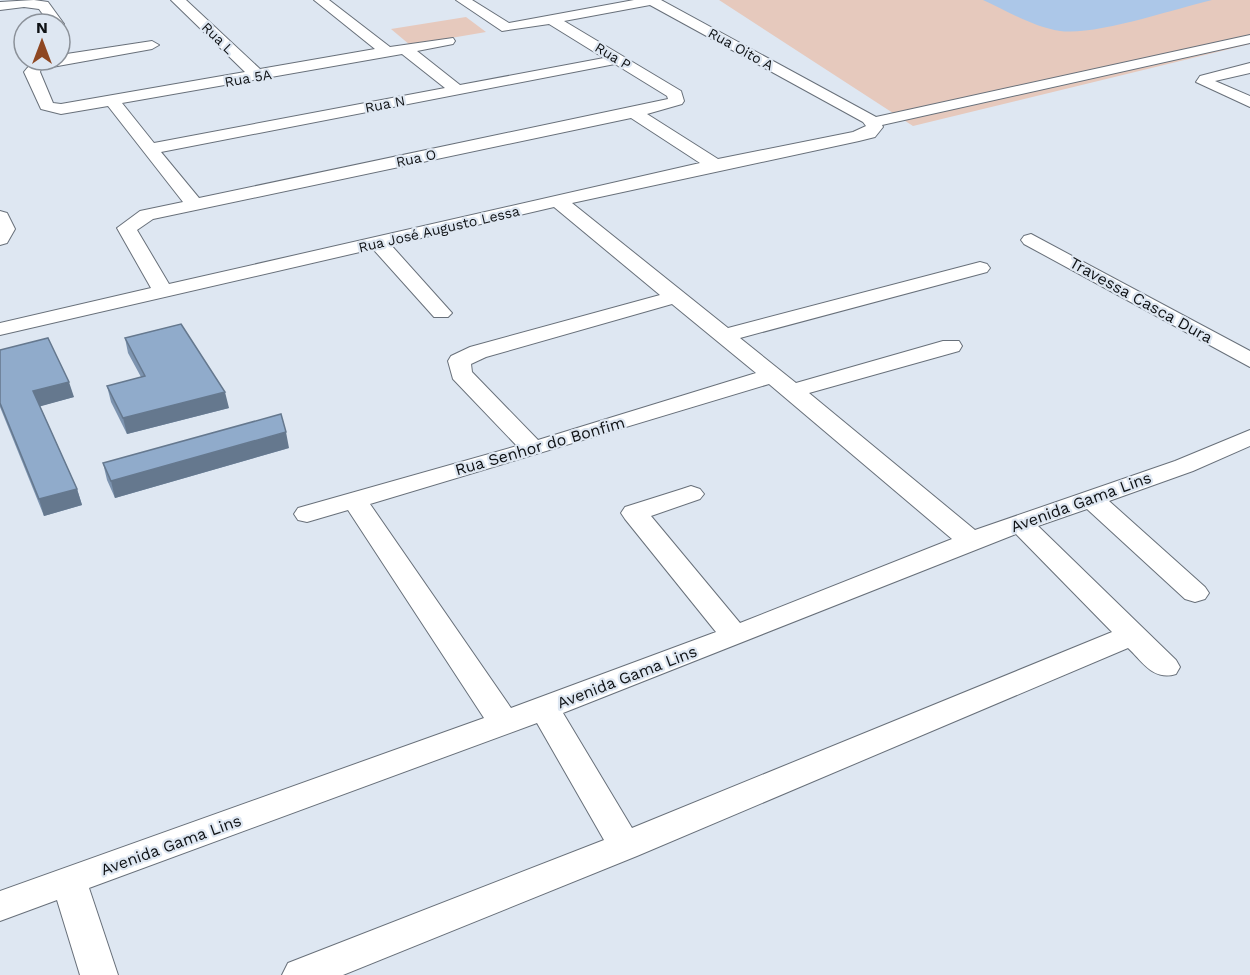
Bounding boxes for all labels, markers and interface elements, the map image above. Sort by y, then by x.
north arrow [12,12,72,72]
text: N [36,18,48,37]
street label: Rua L [199,19,237,57]
street label: Rua Oito A [706,25,776,73]
street label: Rua P [592,39,634,73]
street label: Rua 5A [223,66,273,90]
street label: Rua N [364,92,406,116]
street label: Rua O [394,146,438,170]
street label: Rua José Augusto Lessa [357,203,521,255]
street label: Travessa Casca Dura [1066,253,1216,347]
street label: Rua Senhor do Bonfim [453,413,627,479]
street label: Avenida Gama Lins [1008,468,1154,536]
street label: Avenida Gama Lins [554,642,700,712]
street label: Avenida Gama Lins [98,811,244,879]

